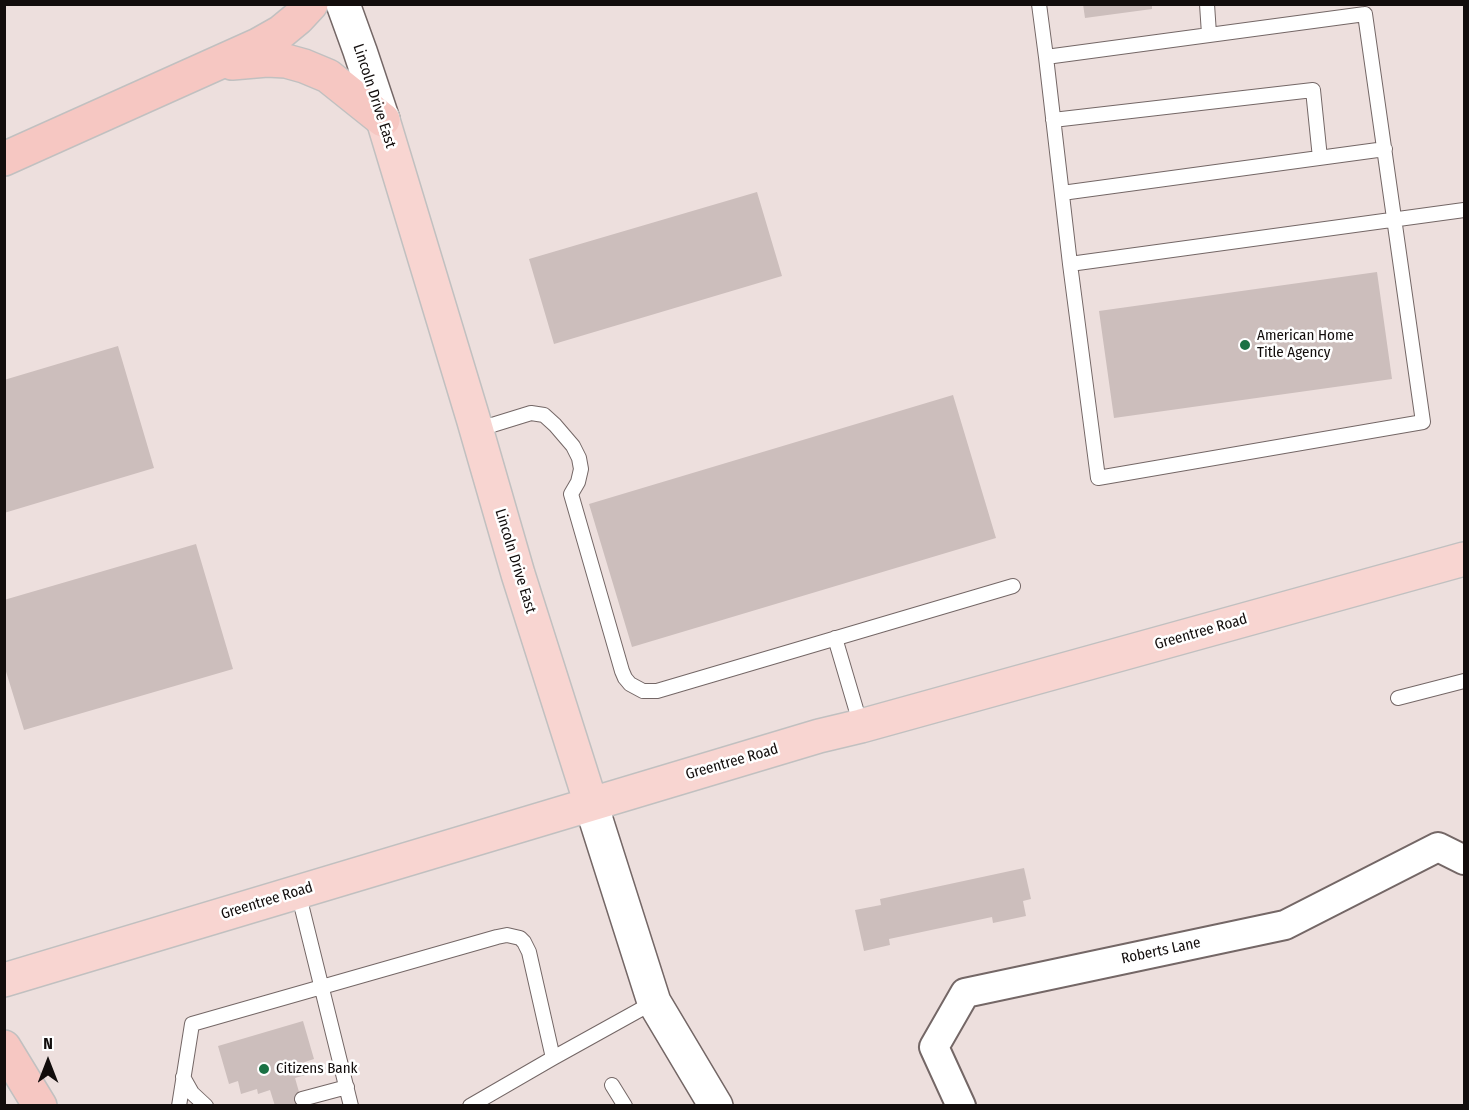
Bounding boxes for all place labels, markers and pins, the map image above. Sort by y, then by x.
place label: American Home Title Agency [1257,327,1354,362]
marker: American Home Title Agency [1238,338,1252,352]
place label: Citizens Bank [276,1060,358,1078]
marker: Citizens Bank [257,1062,271,1076]

